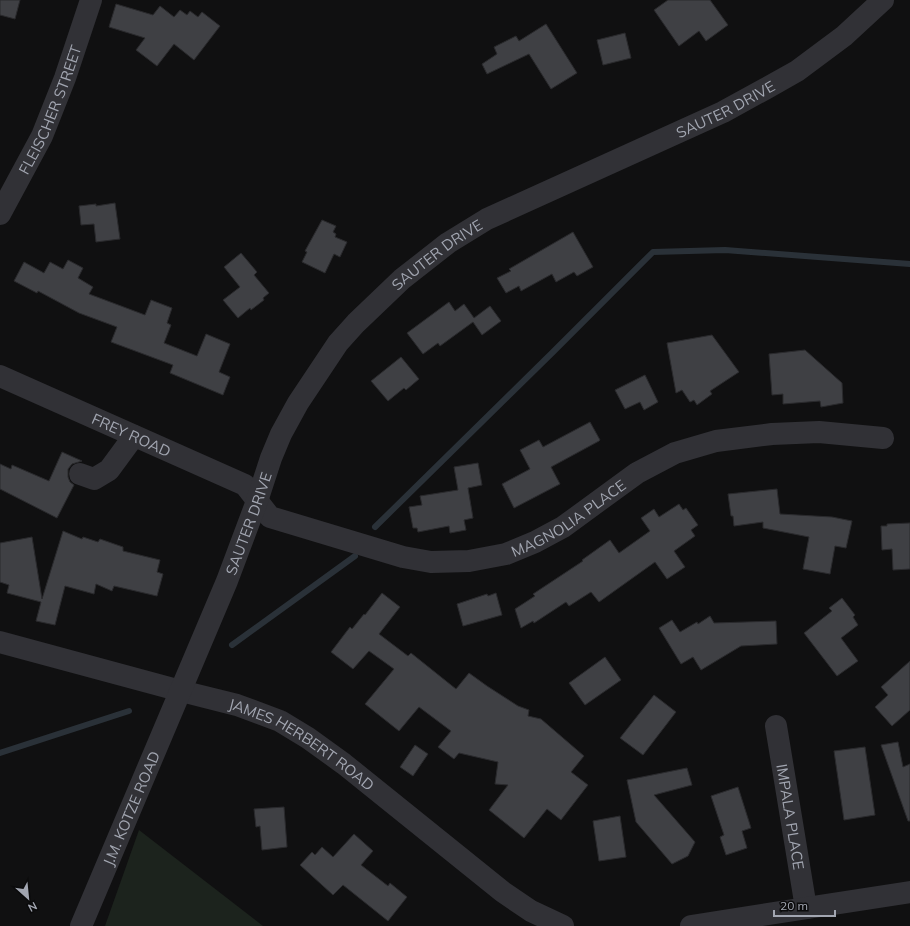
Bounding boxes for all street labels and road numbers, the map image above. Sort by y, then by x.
street label: FLEISCHER STREET [14,42,85,177]
street label: SAUTER DRIVE [673,76,778,142]
street label: SAUTER DRIVE [387,215,486,294]
street label: FREY ROAD [89,409,174,460]
street label: SAUTER DRIVE [221,469,275,578]
street label: MAGNOLIA PLACE [508,475,629,560]
street label: JAMES HERBERT ROAD [227,694,378,794]
street label: J.M. KOTZE ROAD [98,748,164,868]
street label: IMPALA PLACE [773,762,809,871]

